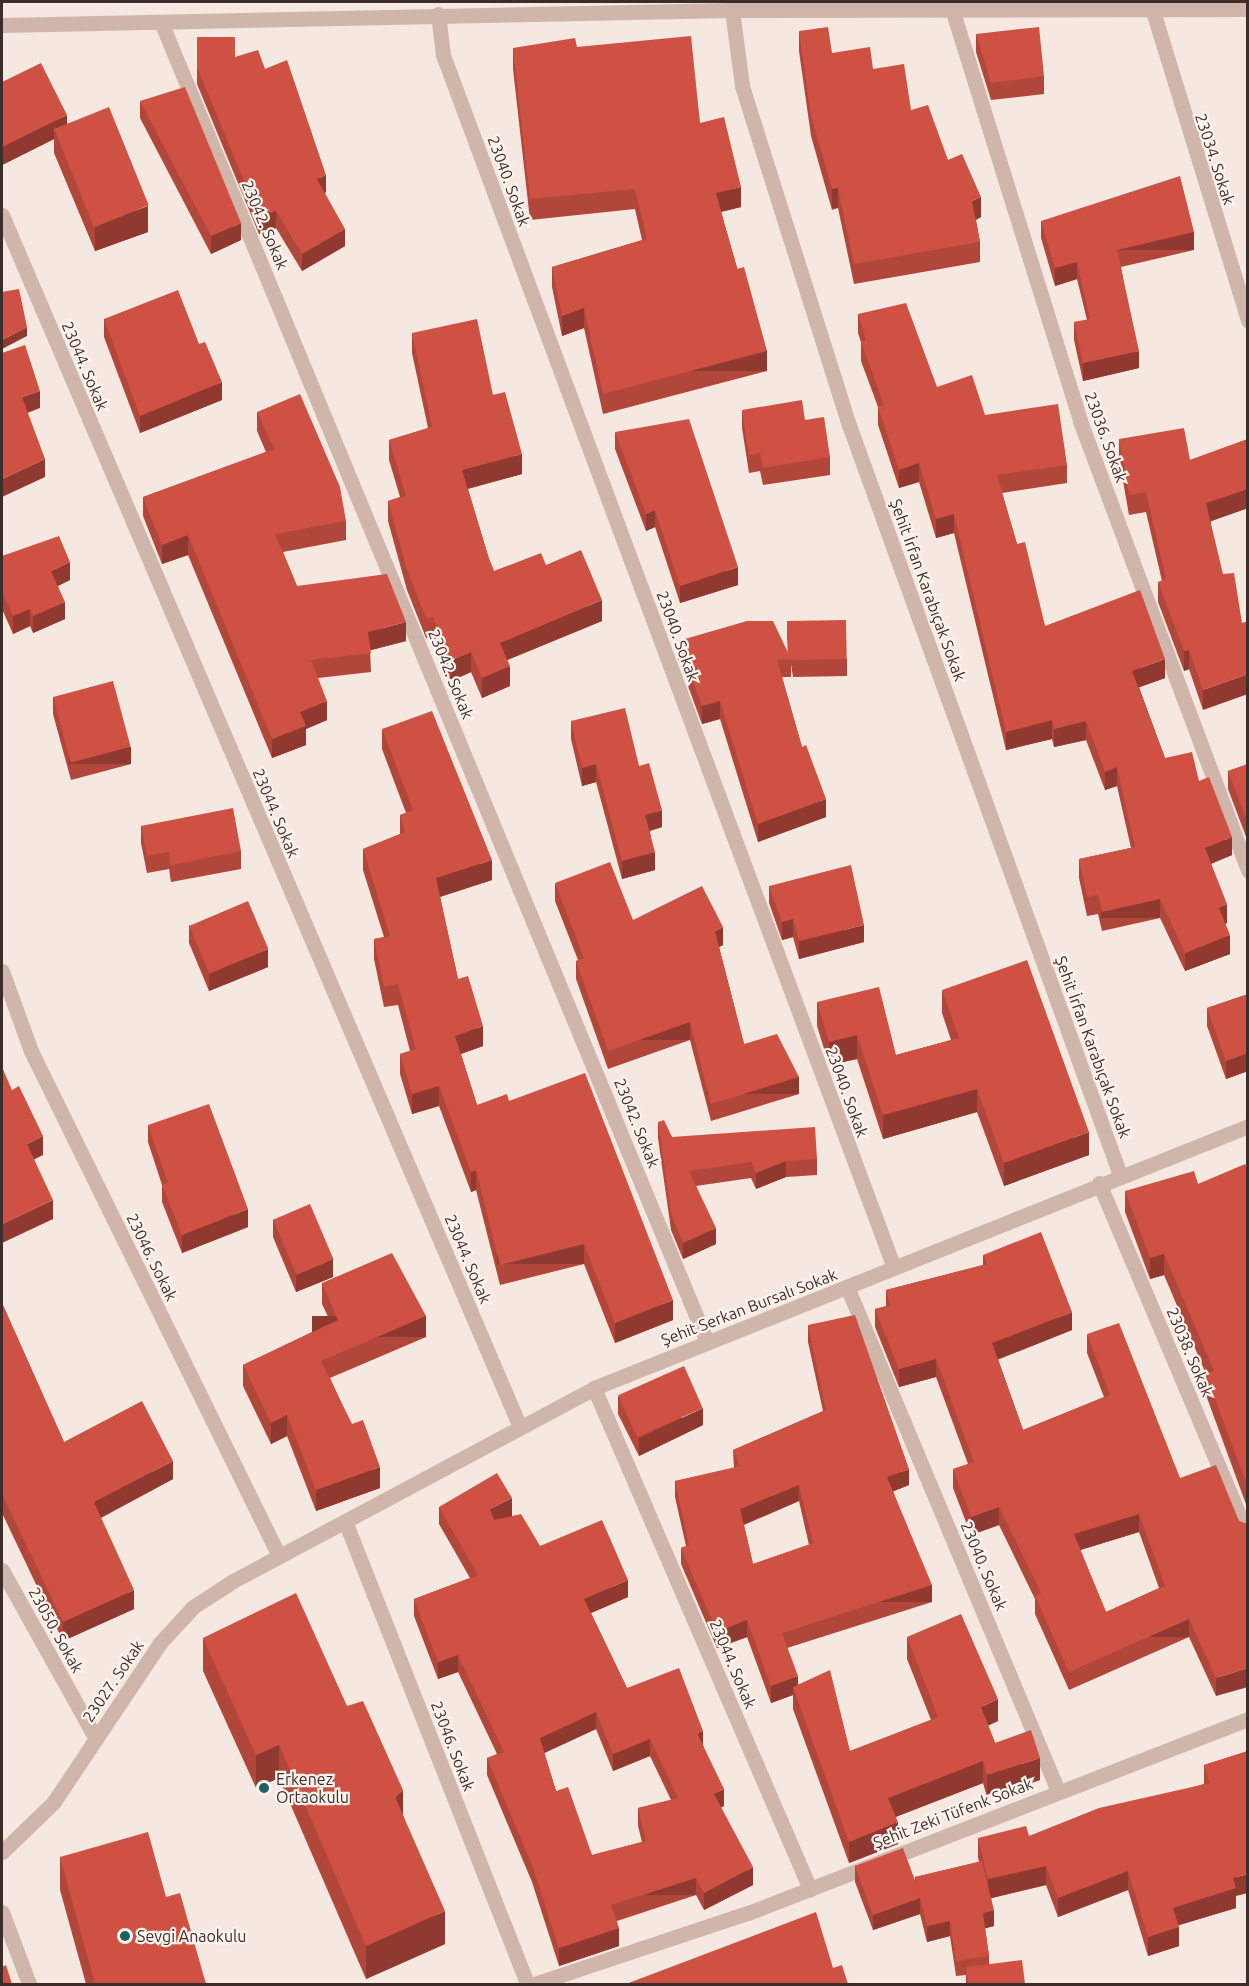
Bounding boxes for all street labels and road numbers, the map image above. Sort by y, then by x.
street label: 23034. Sokak [1191,111,1239,207]
street label: 23040. Sokak [484,133,534,229]
street label: 23042. Sokak [238,178,292,272]
street label: 23044. Sokak [58,319,112,413]
street label: 23036. Sokak [1081,389,1131,485]
street label: Şehit İrfan Karabıçak Sokak [886,496,970,684]
street label: 23040. Sokak [653,588,703,684]
street label: 23042. Sokak [424,626,478,722]
street label: 23044. Sokak [249,766,303,860]
street label: Şehit İrfan Karabıçak Sokak [1051,953,1135,1141]
street label: 23040. Sokak [822,1044,872,1140]
street label: 23042. Sokak [610,1075,664,1171]
street label: 23046. Sokak [123,1210,181,1304]
street label: 23044. Sokak [441,1212,495,1306]
street label: Şehit Serkan Bursalı Sokak [658,1265,840,1349]
street label: 23038. Sokak [1163,1305,1217,1399]
street label: 23040. Sokak [957,1519,1011,1613]
street label: 23050. Sokak [25,1584,87,1676]
street label: 23044. Sokak [706,1617,760,1711]
street label: 23027. Sokak [79,1636,147,1726]
street label: 23046. Sokak [427,1698,479,1794]
street label: Şehit Zeki Tüfenk Sokak [871,1774,1035,1852]

